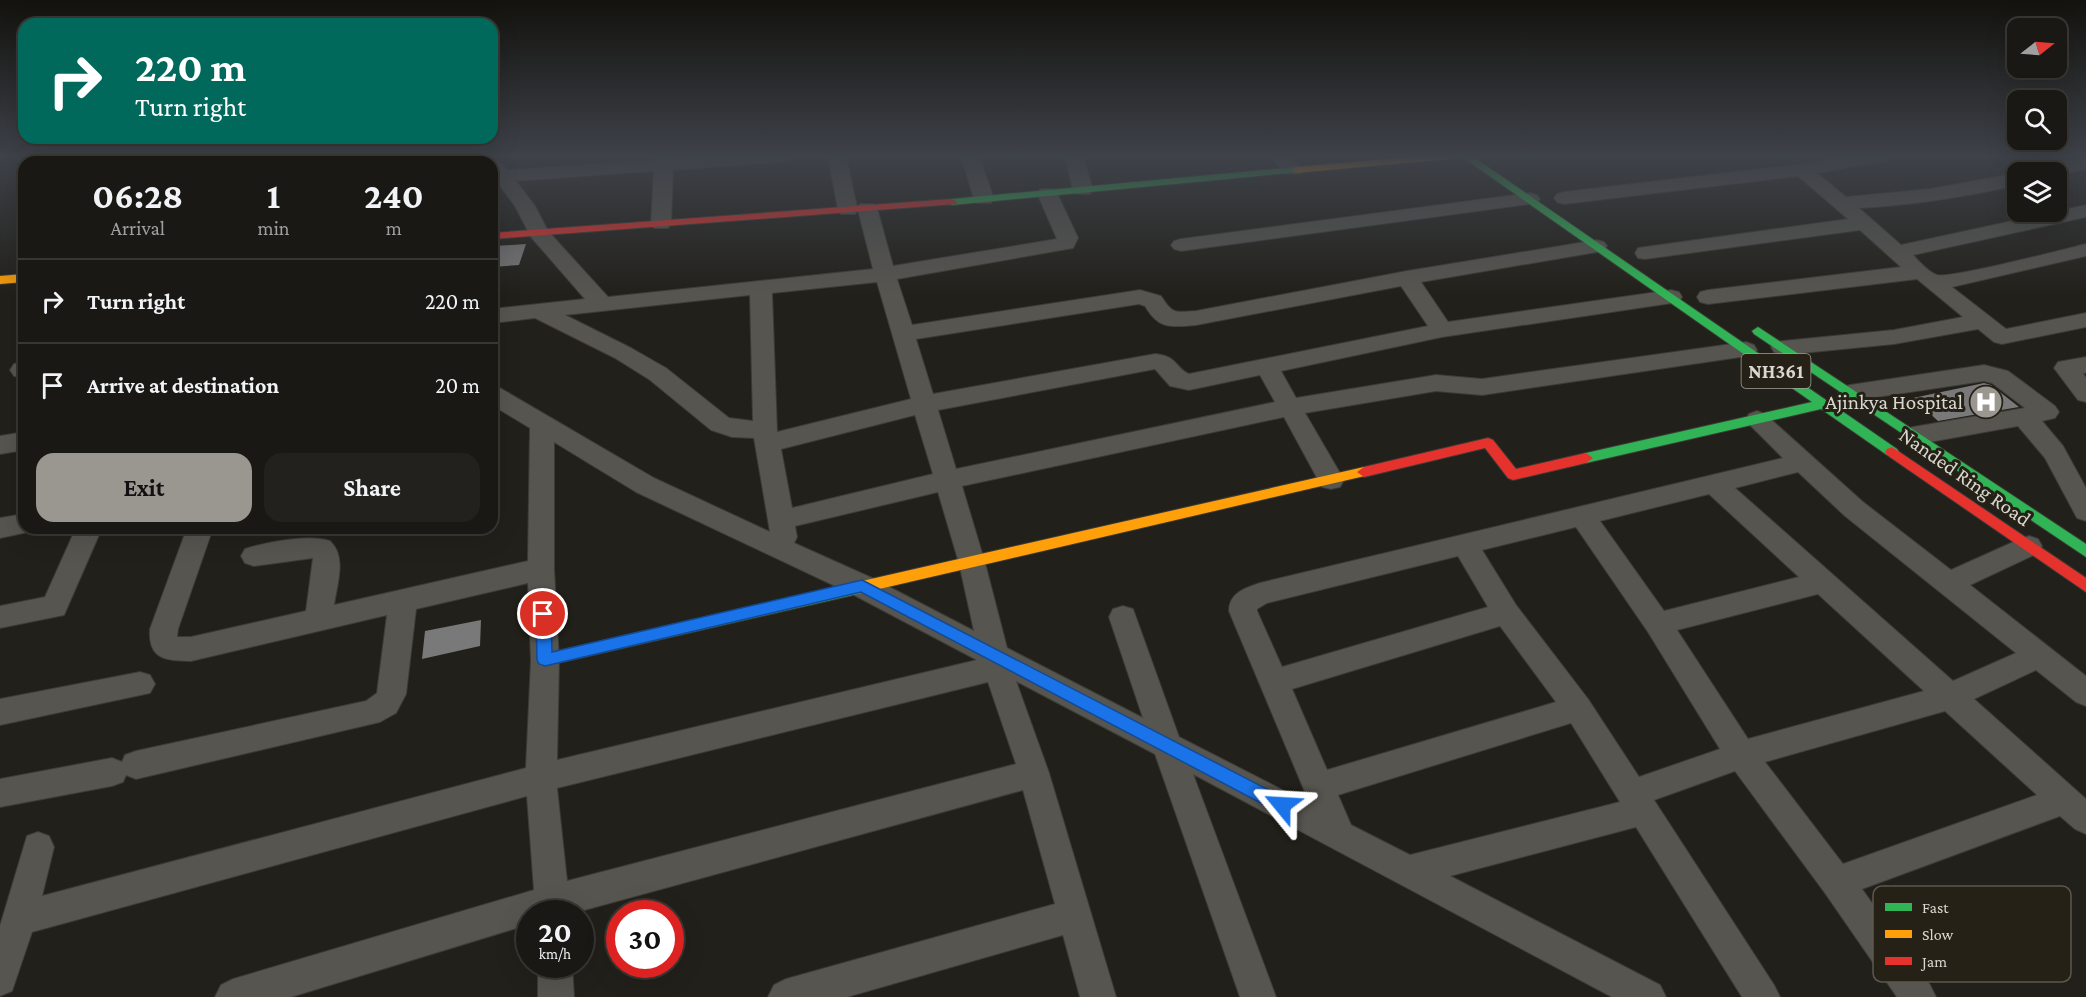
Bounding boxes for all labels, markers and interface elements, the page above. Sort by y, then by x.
north arrow [2007,18,2067,78]
map controls [2007,18,2067,222]
icon: right [36,42,114,120]
text: 220 m [135,43,246,90]
button: search [2007,90,2067,150]
text: Turn right [135,92,246,122]
button: layers [2007,162,2067,222]
text: 06:28 [92,176,183,216]
text: 1 [267,176,280,216]
text: 240 [364,176,424,216]
text: Arrival [111,217,165,239]
text: min [258,217,290,239]
text: m [386,217,402,239]
icon: right [36,285,69,318]
text: Turn right [87,289,185,314]
text: 220 m [425,289,480,314]
road number: NH361 [1742,354,1810,388]
icon: arrive [36,369,69,402]
text: Arrive at destination [87,373,279,398]
text: 20 m [435,373,480,398]
hospital icon: Ajinkya Hospital [1968,384,2004,420]
place label: Ajinkya Hospital [1825,390,1963,414]
street label: Nanded Ring Road [1895,423,2035,531]
button: Exit [36,453,252,522]
button: Share [264,453,480,522]
pin [517,588,568,639]
icon: arrive [526,597,559,630]
position arrow [1250,773,1314,837]
legend [1873,886,2071,982]
text: Fast [1922,899,1949,916]
speed limit sign: 30 [606,900,684,978]
text: 20 [538,915,572,948]
text: Slow [1922,926,1954,943]
text: km/h [539,946,571,962]
text: Jam [1920,953,1947,971]

